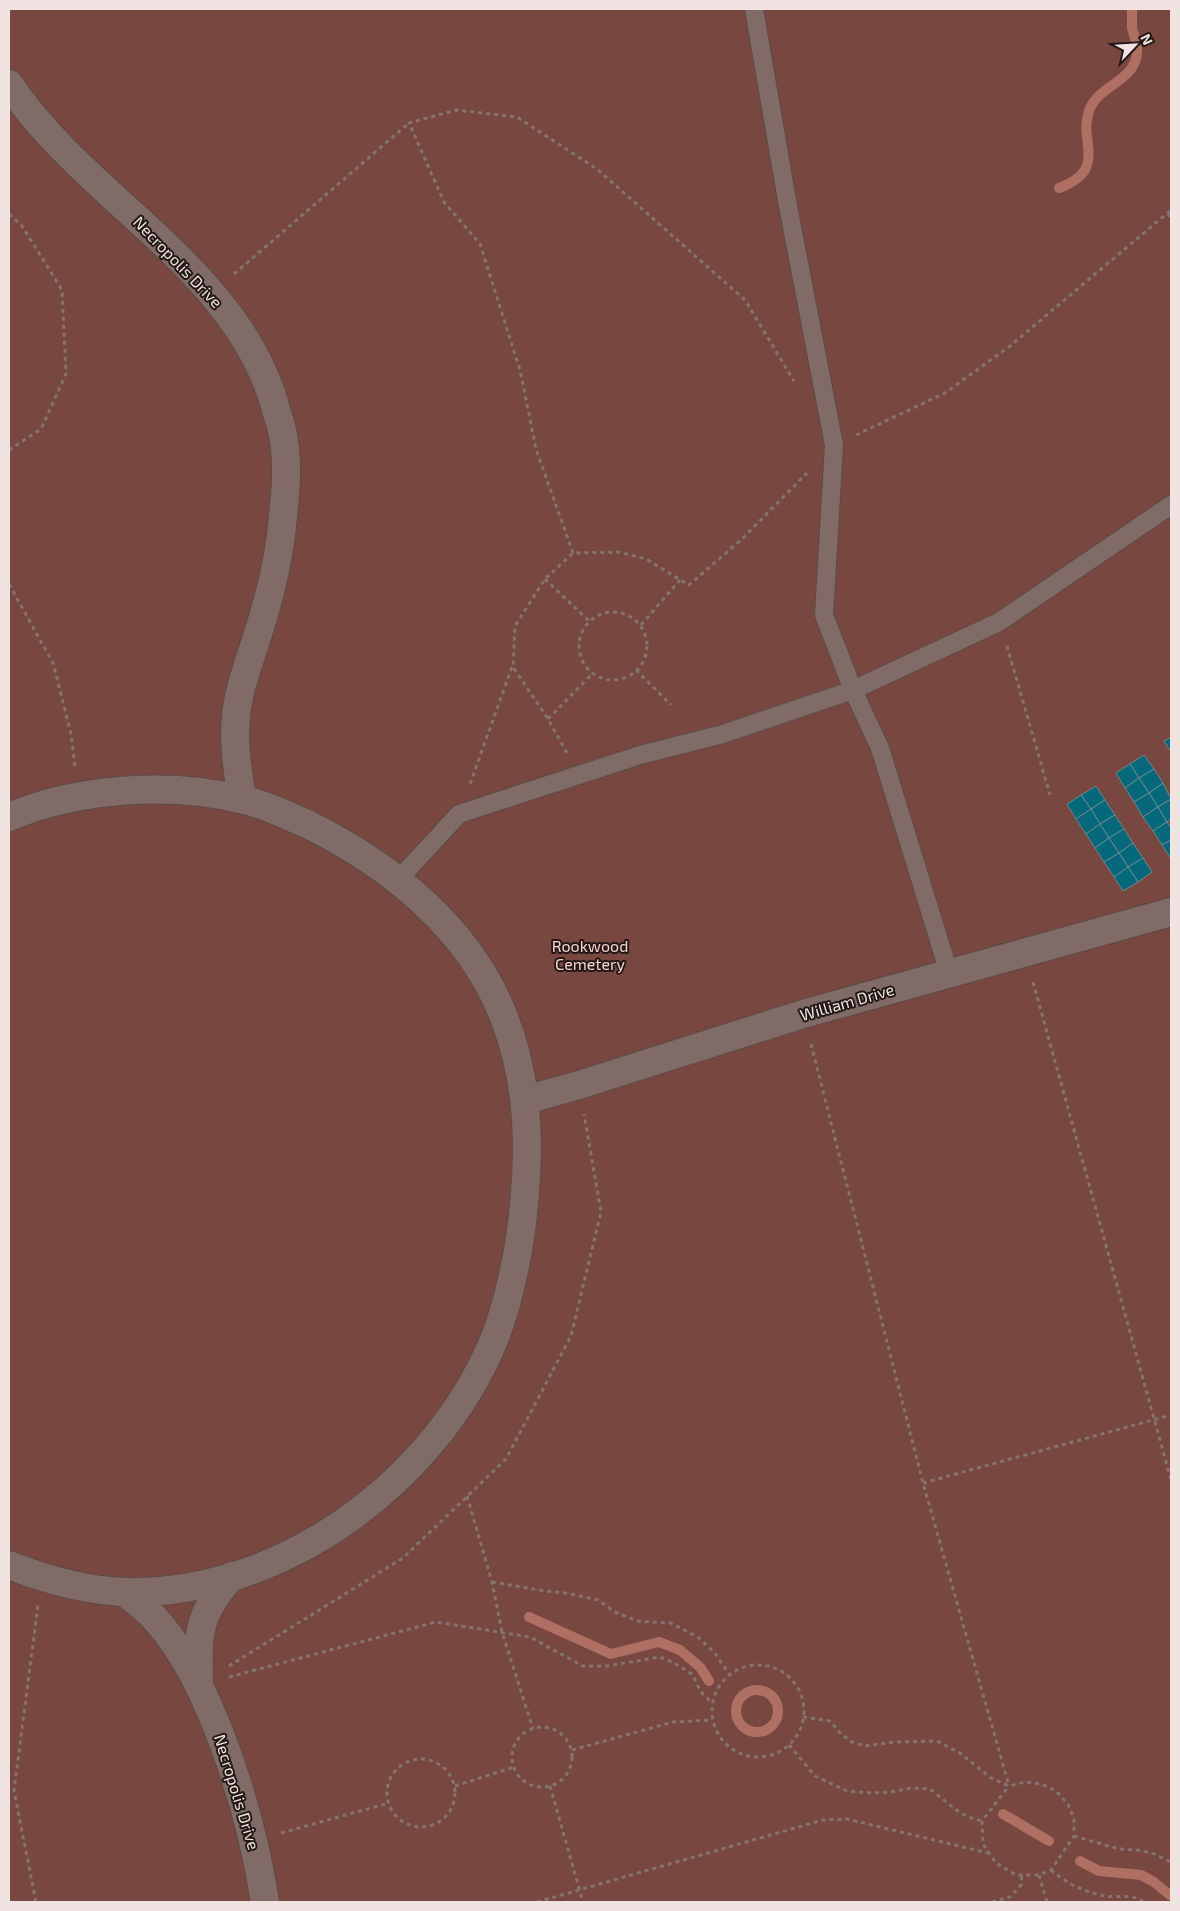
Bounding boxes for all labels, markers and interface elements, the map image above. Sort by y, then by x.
north arrow [1110,20,1160,70]
text: N [1137,31,1157,47]
street label: Necropolis Drive [130,212,227,311]
park label: Rookwood Cemetery [552,936,628,973]
street label: William Drive [798,979,896,1024]
street label: Necropolis Drive [211,1732,264,1852]

